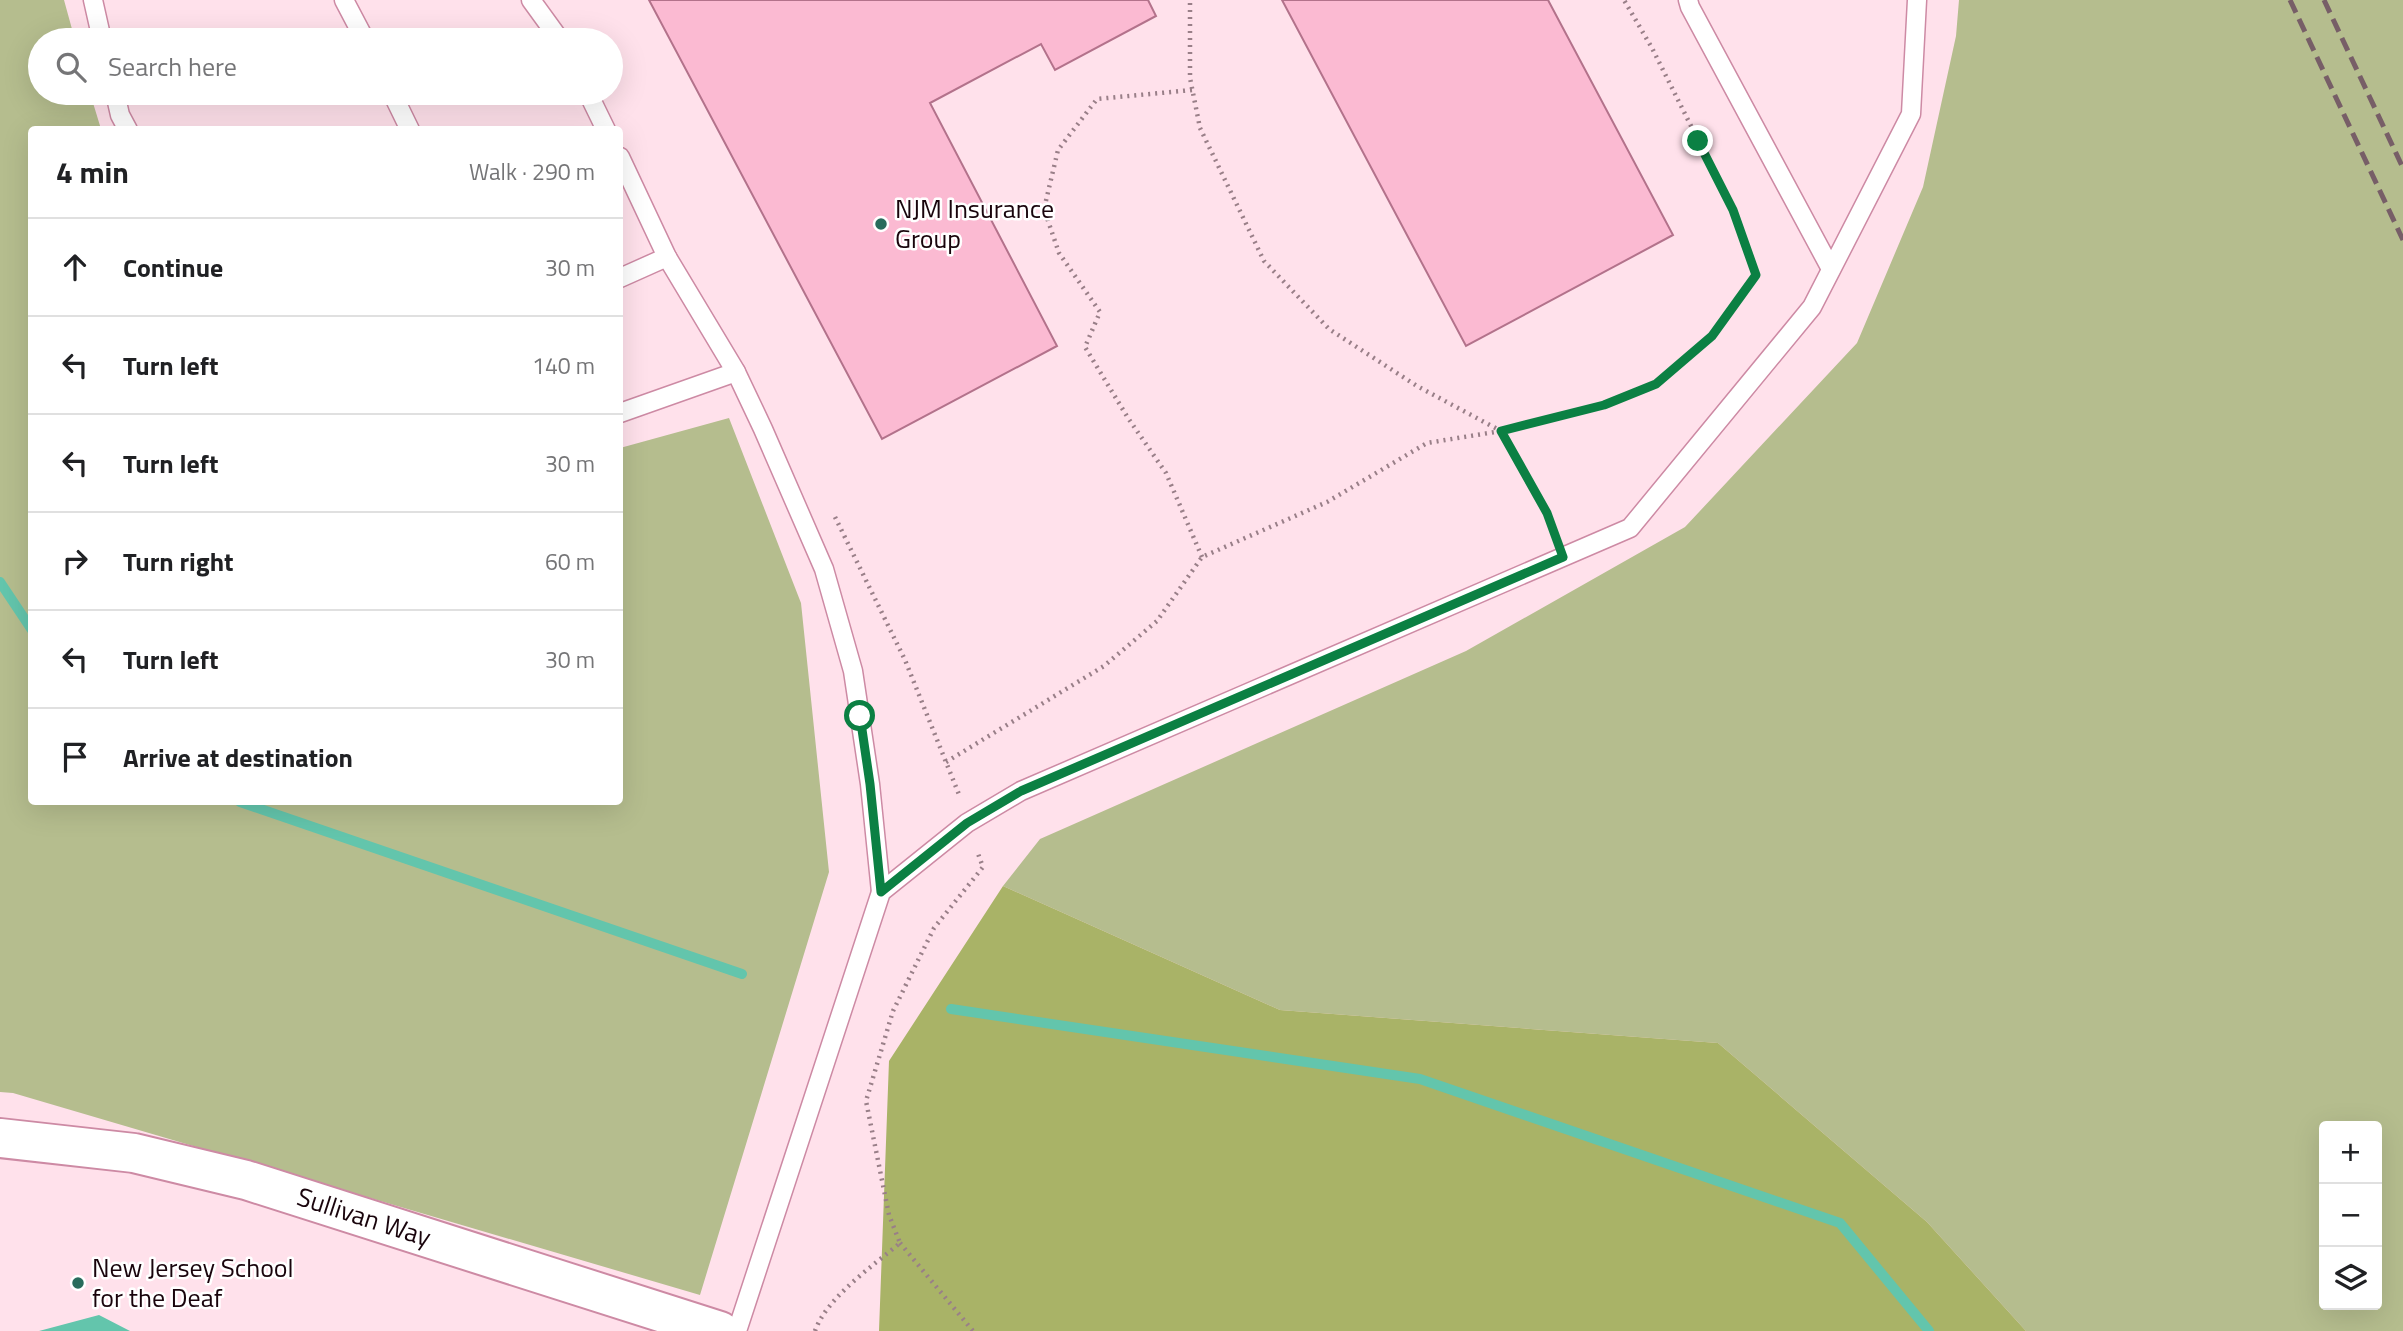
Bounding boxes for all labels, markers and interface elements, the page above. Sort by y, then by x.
search box [28,28,623,105]
text: Search here [108,47,237,86]
icon: search [52,48,90,86]
route end [1682,125,1713,156]
text: 4 min [56,149,129,195]
text: Walk · 290 m [469,154,595,189]
place label: NJM Insurance Group [895,189,1054,258]
marker: NJM Insurance Group [873,216,889,232]
icon: ahead [56,248,94,286]
text: Continue [123,248,223,287]
text: 30 m [545,250,595,285]
icon: left [56,346,94,384]
text: Turn left [123,346,218,385]
text: 140 m [532,348,595,383]
icon: left [56,444,94,482]
text: Turn left [123,444,218,483]
text: 30 m [545,446,595,481]
icon: right [56,542,94,580]
text: Turn right [123,542,234,581]
text: 60 m [545,544,595,579]
icon: left [56,640,94,678]
text: Turn left [123,640,218,679]
text: 30 m [545,642,595,677]
route start [844,700,875,731]
icon: arrive [56,738,94,776]
text: Arrive at destination [123,738,353,777]
map controls [2319,1121,2382,1310]
button: + [2319,1121,2382,1184]
street label: Sullivan Way [292,1177,436,1257]
button: − [2319,1184,2382,1247]
button: layers [2319,1247,2382,1310]
place label: New Jersey School for the Deaf [92,1248,294,1317]
marker: New Jersey School for the Deaf [70,1275,86,1291]

